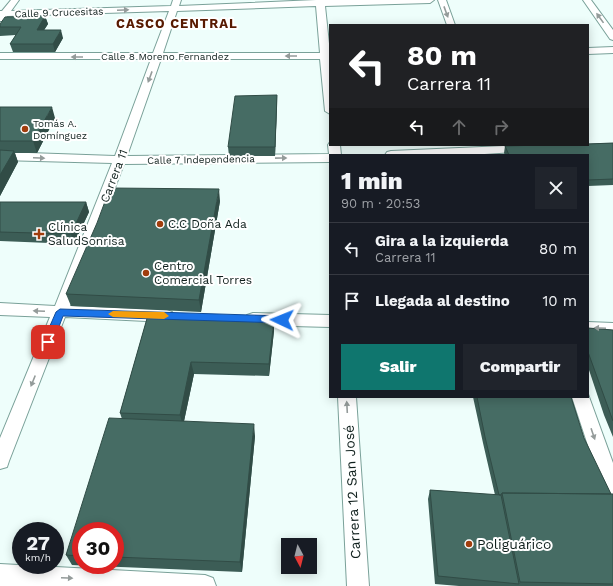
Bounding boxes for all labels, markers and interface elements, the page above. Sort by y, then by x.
street label: Calle 9 Crucesitas [14,5,104,20]
one-way arrow [117,7,130,13]
one-way arrow [444,7,450,19]
one-way arrow [596,13,604,24]
district label: CASCO CENTRAL [116,16,238,31]
text: 80 m [407,39,477,72]
icon: left [341,40,393,92]
street label: Calle 8 Moreno Fernandez [101,51,229,62]
one-way arrow [284,53,297,59]
one-way arrow [70,54,83,60]
one-way arrow [147,71,153,83]
text: Carrera 11 [407,73,491,94]
icon: left [406,116,428,138]
icon: ahead [448,116,470,138]
icon: right [490,116,512,138]
place label: Tomás A. Domínguez [33,118,87,141]
marker: Tomás A. Domínguez [20,124,30,134]
street label: Carrera 11 [97,147,131,205]
street label: Calle 7 Independencia [147,153,255,166]
one-way arrow [33,154,45,161]
one-way arrow [275,155,287,162]
text: 1 min [341,167,403,195]
button: close [535,167,577,209]
text: 90 m · 20:53 [341,196,420,211]
place label: C.C Doña Ada [168,217,247,231]
marker: C.C Doña Ada [155,219,165,229]
place label: Clínica SaludSonrisa [48,220,125,248]
marker: Clínica SaludSonrisa [33,228,45,240]
text: Gira a la izquierda [375,232,508,250]
icon: left [341,238,363,260]
text: 80 m [539,240,577,258]
text: Carrera 11 [375,250,436,265]
place label: Centro Comercial Torres [154,259,252,287]
marker: Centro Comercial Torres [141,268,151,278]
icon: arrive [341,290,363,312]
text: Llegada al destino [375,292,510,310]
text: 10 m [542,292,577,310]
position arrow [261,299,303,341]
one-way arrow [33,308,45,315]
pin [31,325,65,359]
one-way arrow [594,325,607,332]
icon: arrive [37,331,59,353]
button: Salir [341,344,455,390]
button: Compartir [463,344,577,390]
one-way arrow [29,375,35,387]
one-way arrow [344,401,351,413]
street label: Carrera 12 San José [340,425,364,559]
one-way arrow [591,428,597,440]
speed limit sign: 30 [72,522,124,574]
text: 27 [26,531,50,555]
place label: Poliguárico [477,536,552,552]
north arrow [281,538,317,574]
map controls [281,538,317,574]
marker: Poliguárico [464,539,474,549]
text: km/h [25,552,51,563]
one-way arrow [61,575,73,582]

